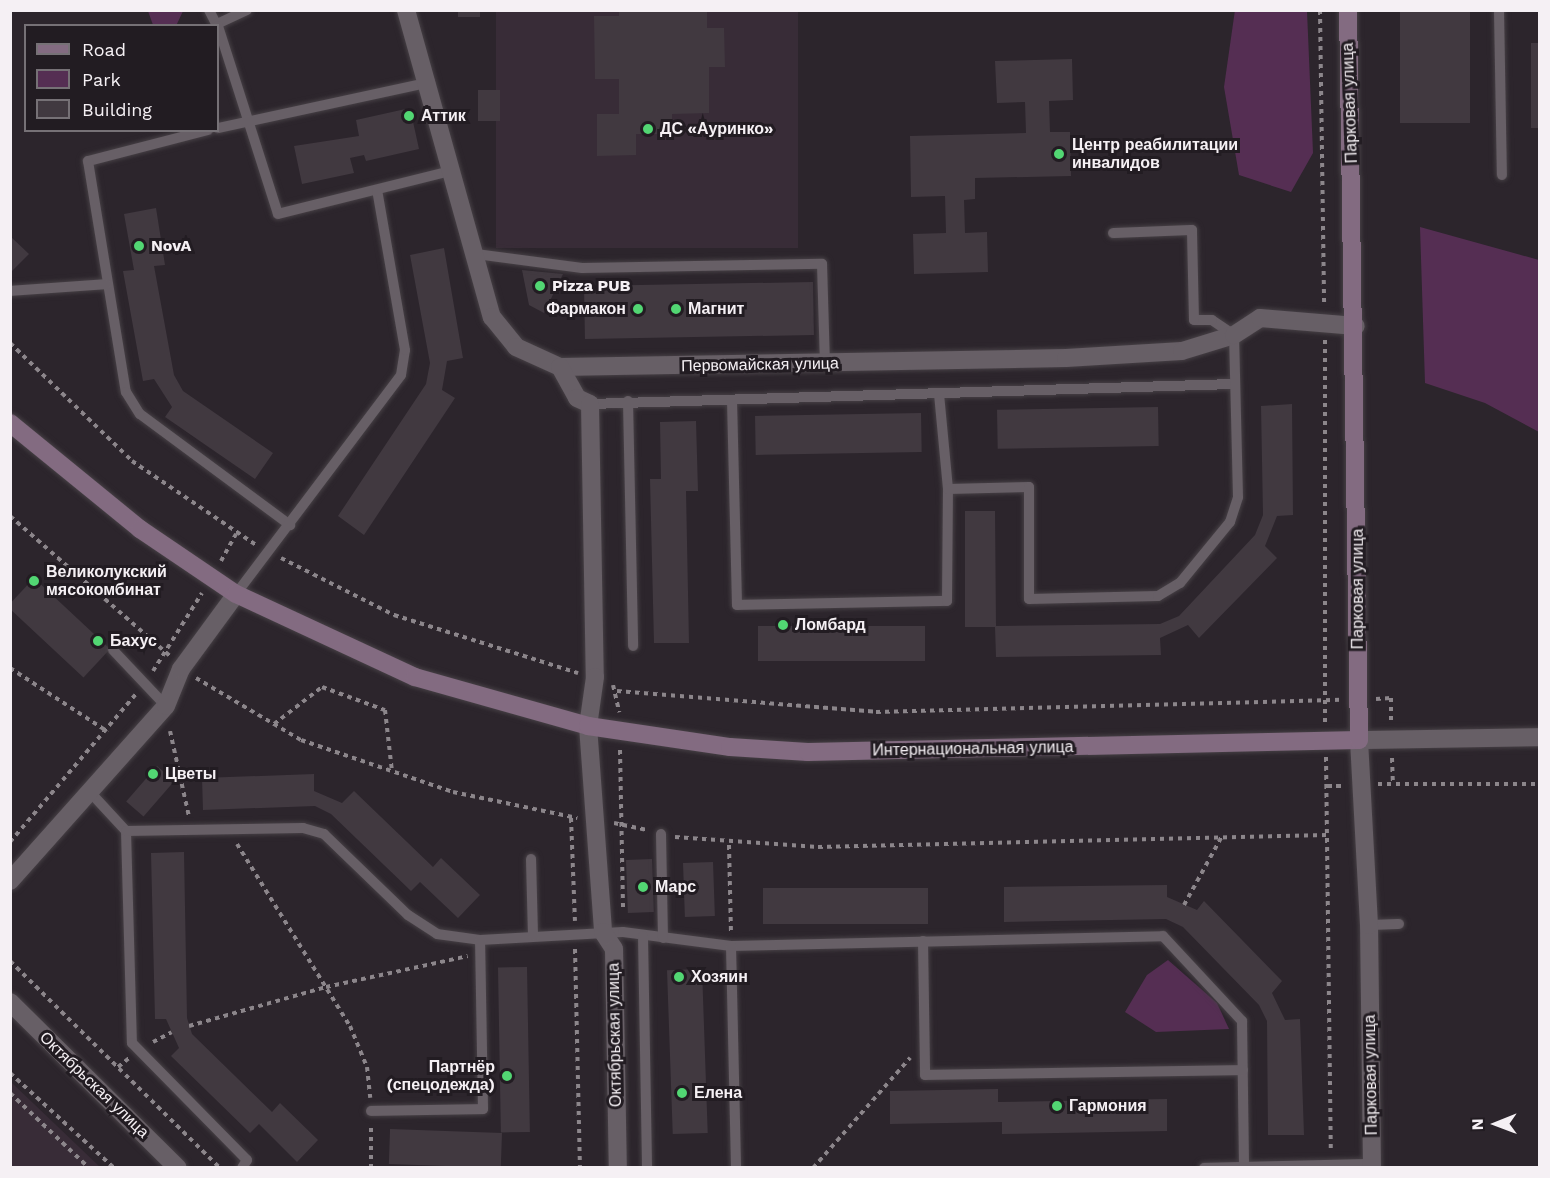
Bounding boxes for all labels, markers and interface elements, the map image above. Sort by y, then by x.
legend [24,24,219,132]
text: Road [82,39,126,60]
street label: Парковая улица [1338,42,1362,164]
text: Park [82,69,121,90]
text: Building [82,99,152,120]
place label: Аттик [421,106,466,126]
marker: Аттик [402,109,416,123]
place label: ДС «Ауринко» [660,119,773,139]
marker: ДС «Ауринко» [641,122,655,136]
place label: Центр реабилитации инвалидов [1072,135,1238,173]
marker: Центр реабилитации инвалидов [1050,145,1068,163]
place label: NovA [151,236,191,256]
marker: NovA [132,239,146,253]
place label: Pizza PUB [552,276,631,296]
marker: Pizza PUB [533,279,547,293]
place label: Фармакон [546,299,626,319]
place label: Магнит [688,299,744,319]
marker: Фармакон [631,302,645,316]
marker: Магнит [669,302,683,316]
street label: Первомайская улица [681,354,839,376]
street label: Парковая улица [1348,529,1368,649]
place label: Великолукский мясокомбинат [46,562,167,600]
marker: Великолукский мясокомбинат [27,574,41,588]
place label: Ломбард [795,615,866,635]
marker: Ломбард [776,618,790,632]
place label: Бахус [110,631,157,651]
marker: Бахус [91,634,105,648]
street label: Интернациональная улица [872,738,1074,760]
place label: Цветы [165,764,216,784]
marker: Цветы [146,767,160,781]
place label: Марс [655,877,696,897]
marker: Марс [636,880,650,894]
street label: Октябрьская улица [604,963,626,1107]
place label: Хозяин [691,967,748,987]
marker: Хозяин [672,970,686,984]
street label: Парковая улица [1360,1014,1382,1136]
street label: Октябрьская улица [35,1028,153,1142]
place label: Партнёр (спецодежда) [386,1057,495,1095]
marker: Партнёр (спецодежда) [500,1069,514,1083]
place label: Елена [694,1083,742,1103]
marker: Елена [675,1086,689,1100]
north arrow [1466,1094,1526,1154]
place label: Гармония [1069,1096,1147,1116]
marker: Гармония [1050,1099,1064,1113]
text: N [1468,1118,1487,1130]

